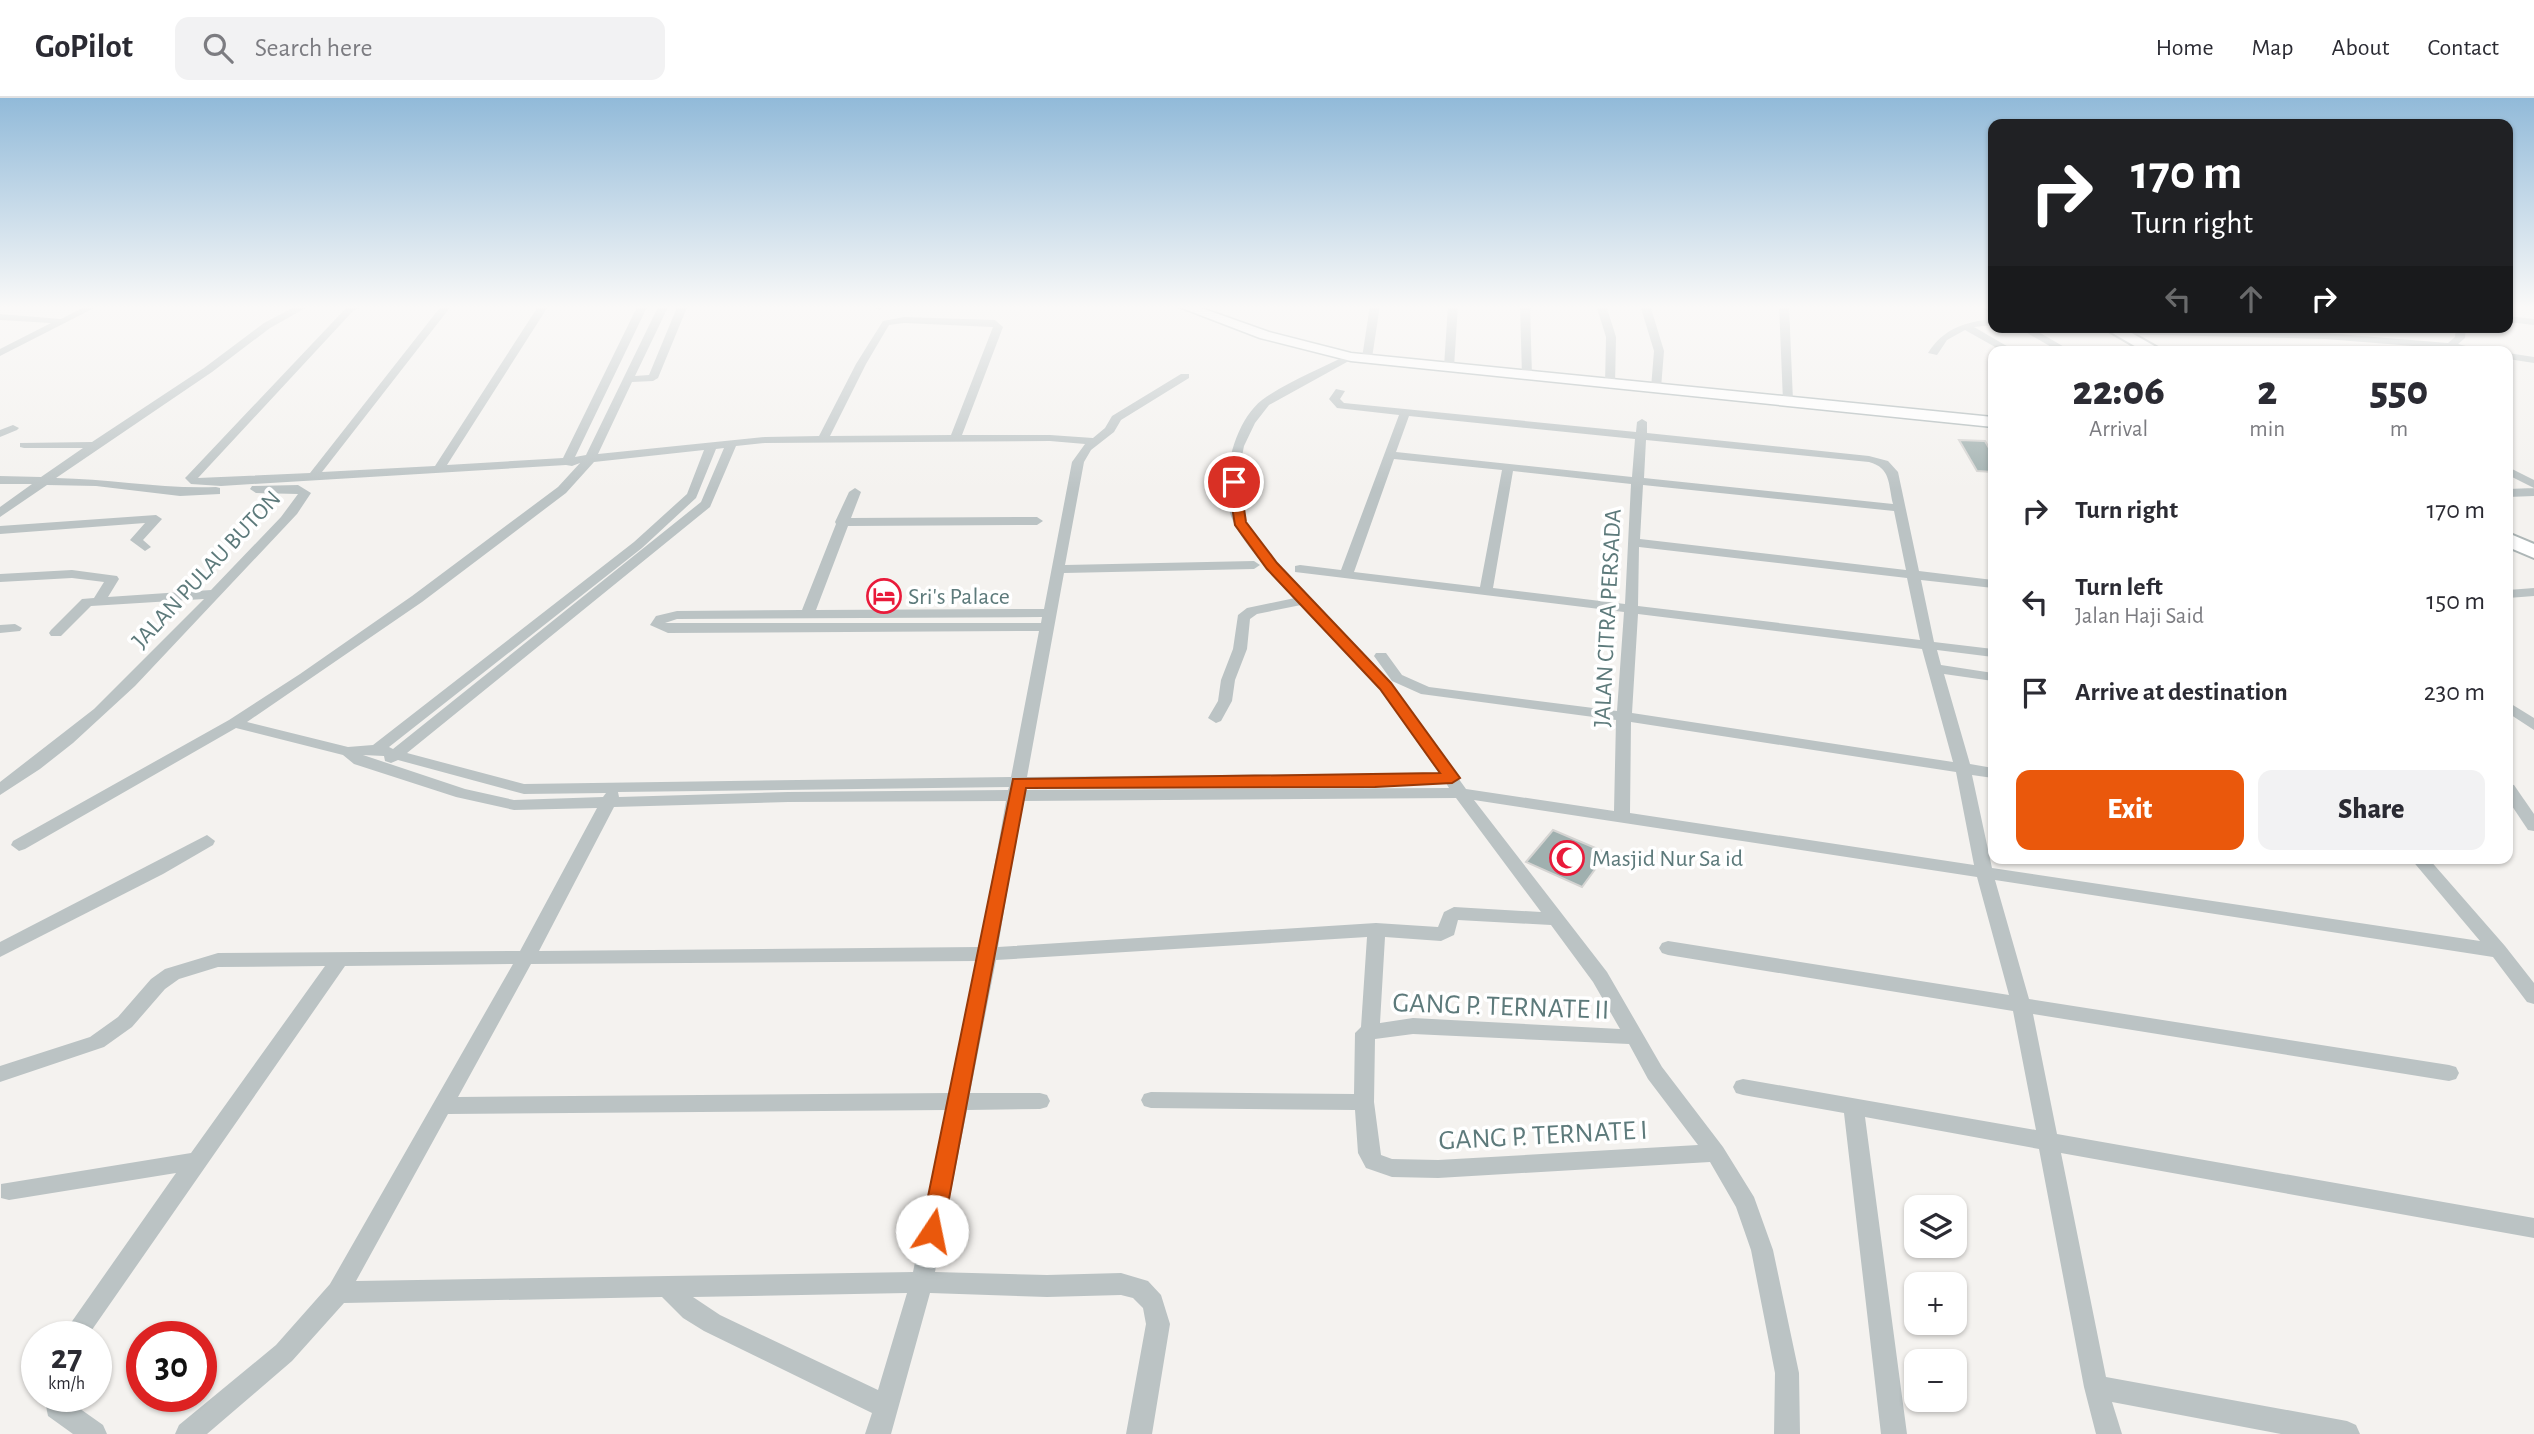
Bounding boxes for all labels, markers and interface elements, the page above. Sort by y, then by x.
search box [175,17,665,80]
icon: search [199,29,237,67]
text: GoPilot [35,31,133,64]
text: Search here [255,35,372,61]
text: Home [2156,36,2214,60]
text: Map [2252,36,2294,60]
text: About [2332,36,2389,60]
text: Contact [2427,36,2499,60]
icon: right [2016,147,2107,238]
text: 170 m [2131,149,2242,198]
text: Turn right [2131,207,2253,239]
icon: left [2159,280,2197,318]
icon: ahead [2232,280,2270,318]
icon: right [2305,280,2343,318]
text: 22:06 [2073,370,2165,412]
text: 2 [2257,370,2277,412]
text: 550 [2370,370,2428,412]
text: Arrival [2089,418,2148,441]
text: min [2249,418,2285,441]
text: m [2390,418,2408,441]
pin [1204,452,1264,512]
icon: arrive [1215,463,1253,501]
street label: JALAN PULAU BUTON [128,486,286,653]
icon: right [2016,492,2054,530]
text: Turn right [2075,497,2178,523]
text: 170 m [2426,497,2485,523]
street label: JALAN CITRA PERSADA [1590,508,1626,728]
text: Turn left [2075,574,2163,600]
hotel icon: Sri's Palace [865,577,903,615]
icon: left [2016,583,2054,621]
place label: Sri's Palace [908,585,1010,609]
text: 150 m [2426,588,2485,614]
text: Jalan Haji Said [2075,605,2204,628]
icon: arrive [2016,674,2054,712]
text: Arrive at destination [2075,679,2288,705]
text: 230 m [2424,679,2485,705]
button: Exit [2016,770,2244,850]
button: Share [2258,770,2485,850]
mosque icon: Masjid Nur Sa id [1548,839,1586,877]
place label: Masjid Nur Sa id [1592,847,1743,871]
street label: GANG P. TERNATE II [1392,989,1610,1025]
street label: GANG P. TERNATE I [1438,1117,1648,1155]
position arrow [895,1194,969,1268]
map controls [1904,1195,1967,1412]
button: layers [1904,1195,1967,1258]
button: + [1904,1272,1967,1335]
speed limit sign: 30 [126,1321,217,1412]
text: 27 [51,1340,82,1375]
button: − [1904,1349,1967,1412]
text: km/h [48,1375,85,1393]

